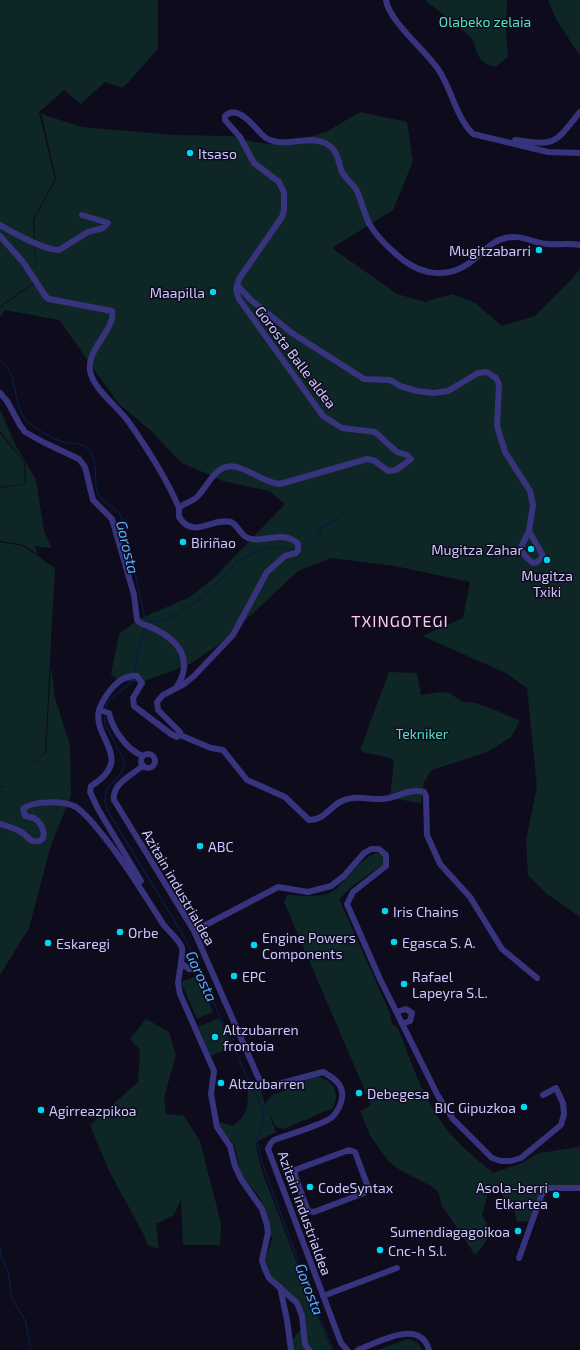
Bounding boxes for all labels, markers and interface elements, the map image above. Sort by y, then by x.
park label: Olabeko zelaia [439,13,531,30]
place label: Itsaso [198,145,237,162]
marker: Itsaso [185,148,195,158]
place label: Mugitzabarri [449,242,531,259]
marker: Mugitzabarri [534,245,544,255]
place label: Maapilla [150,284,205,301]
marker: Maapilla [208,287,218,297]
street label: Gorosta Balle aldea [252,302,340,412]
water label: Gorosta [113,519,143,575]
place label: Biriñao [191,534,236,551]
marker: Biriñao [178,537,188,547]
place label: Mugitza Zahar [431,541,523,558]
marker: Mugitza Zahar [526,544,536,554]
marker: Mugitza Txiki [542,555,552,565]
place label: Mugitza Txiki [521,567,573,600]
district label: TXINGOTEGI [351,611,449,630]
park label: Tekniker [396,725,449,742]
street label: Azitain industrialdea [139,826,219,948]
place label: ABC [208,838,233,855]
marker: ABC [195,841,205,851]
place label: Iris Chains [393,903,459,920]
marker: Iris Chains [380,906,390,916]
place label: Orbe [128,924,158,941]
marker: Orbe [115,927,125,937]
place label: Engine Powers Components [262,929,356,962]
place label: Egasca S. A. [402,934,476,951]
place label: Eskaregi [56,935,110,952]
marker: Egasca S. A. [389,937,399,947]
marker: Eskaregi [43,938,53,948]
marker: Engine Powers Components [249,940,259,950]
water label: Gorosta [182,948,222,1004]
place label: EPC [242,968,266,985]
place label: Rafael Lapeyra S.L. [412,968,488,1001]
marker: EPC [229,971,239,981]
marker: Rafael Lapeyra S.L. [399,979,409,989]
place label: Altzubarren frontoia [223,1021,299,1054]
marker: Altzubarren frontoia [210,1032,220,1042]
place label: Altzubarren [229,1075,305,1092]
marker: Altzubarren [216,1078,226,1088]
place label: Debegesa [367,1085,429,1102]
marker: Debegesa [354,1088,364,1098]
place label: BIC Gipuzkoa [434,1099,516,1116]
place label: Agirreazpikoa [49,1102,137,1119]
marker: BIC Gipuzkoa [519,1102,529,1112]
marker: Agirreazpikoa [36,1105,46,1115]
street label: Azitain industrialdea [275,1148,335,1278]
place label: CodeSyntax [318,1179,394,1196]
place label: Asola-berri Elkartea [476,1179,548,1212]
marker: CodeSyntax [305,1182,315,1192]
marker: Asola-berri Elkartea [551,1190,561,1200]
place label: Sumendiagagoikoa [390,1223,510,1240]
marker: Sumendiagagoikoa [513,1226,523,1236]
place label: Cnc-h S.l. [388,1242,447,1259]
marker: Cnc-h S.l. [375,1245,385,1255]
water label: Gorosta [292,1261,328,1317]

